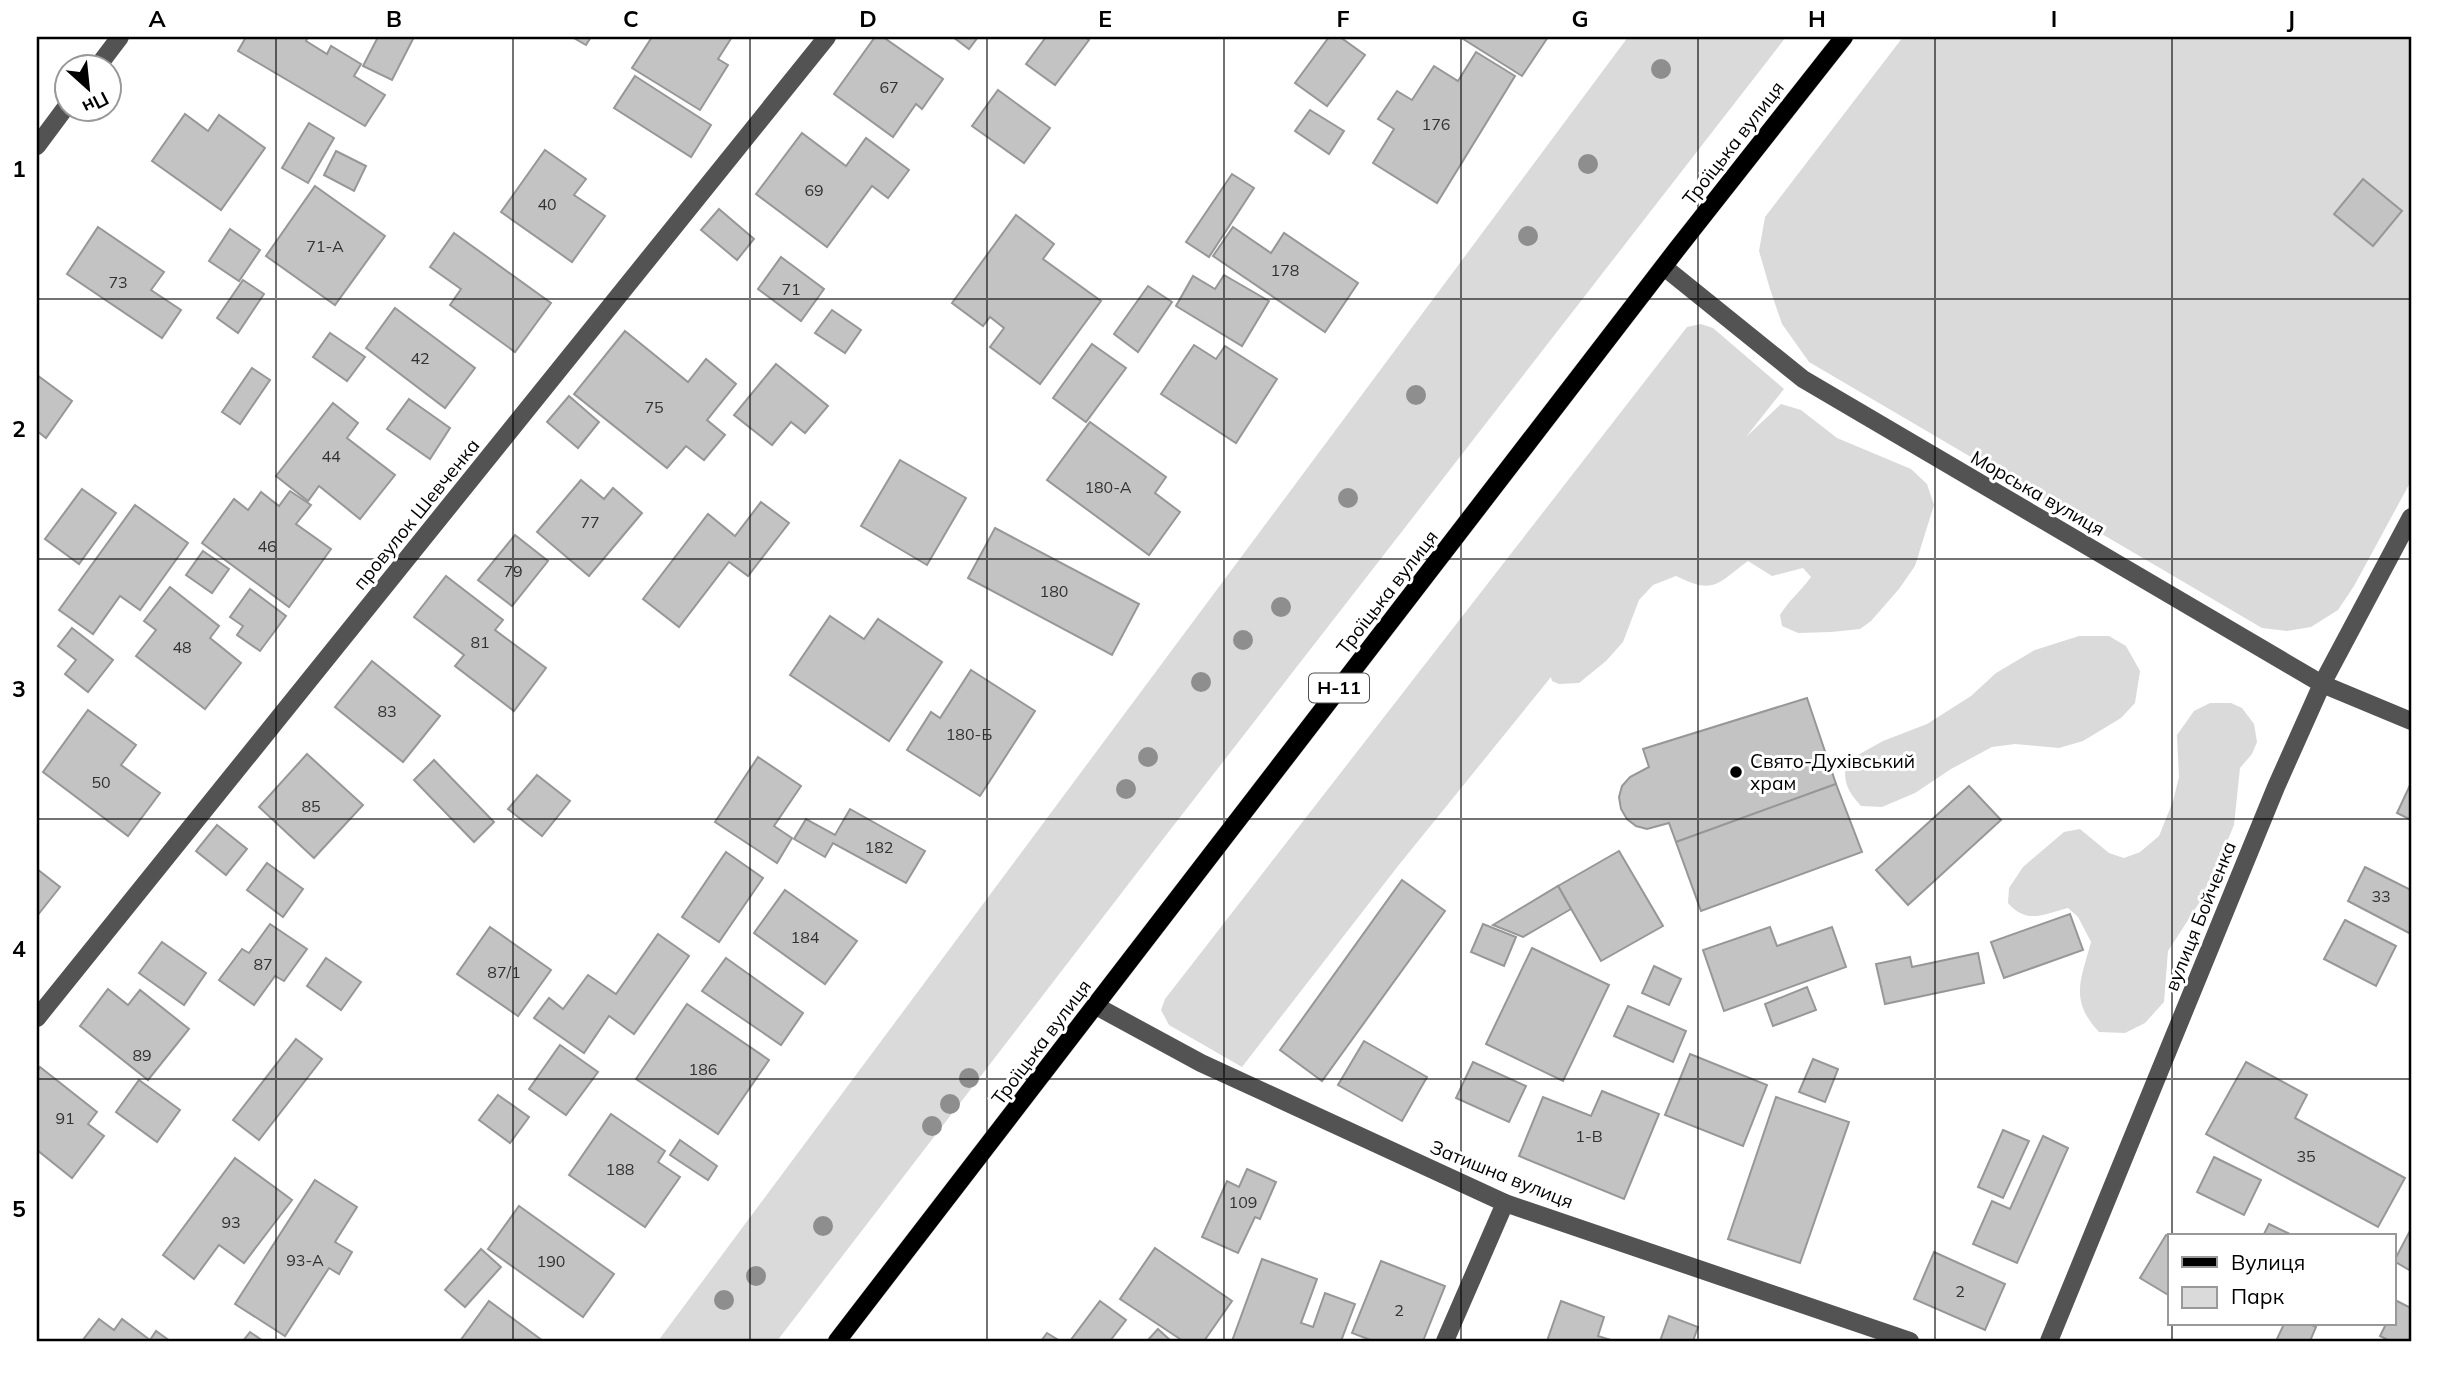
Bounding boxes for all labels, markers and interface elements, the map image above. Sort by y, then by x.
text: A [148,4,166,33]
text: B [386,4,402,33]
text: C [623,4,639,33]
text: D [859,4,877,33]
text: E [1098,4,1112,33]
text: F [1336,4,1350,33]
text: G [1571,4,1589,33]
text: H [1808,4,1826,33]
text: I [2051,4,2057,33]
text: J [2287,4,2295,33]
north arrow [52,52,122,122]
street label: Троїцька вулиця [1677,76,1789,210]
house number: 67 [879,77,899,97]
text: Пн [78,86,113,120]
house number: 176 [1422,114,1450,134]
text: 1 [12,154,26,183]
house number: 69 [804,180,824,200]
house number: 40 [537,194,557,214]
house number: 71-А [306,236,344,256]
house number: 178 [1271,260,1299,280]
house number: 73 [108,272,128,292]
house number: 71 [781,279,801,299]
house number: 42 [410,348,430,368]
house number: 75 [644,397,664,417]
text: 2 [12,414,26,443]
street label: провулок Шевченка [348,433,484,595]
street label: Морська вулиця [1967,445,2109,541]
house number: 44 [321,446,341,466]
house number: 180-А [1084,477,1132,497]
house number: 77 [580,512,600,532]
street label: Троїцька вулиця [1331,525,1443,659]
house number: 46 [257,536,277,556]
house number: 79 [503,561,523,581]
house number: 180 [1040,581,1068,601]
house number: 81 [470,632,490,652]
house number: 48 [172,637,192,657]
text: 3 [12,674,26,703]
road number: Н-11 [1309,674,1369,702]
house number: 83 [377,701,397,721]
house number: 180-Б [946,724,992,744]
place label: Свято-Духівський храм [1750,749,1915,795]
marker: Свято-Духівський храм [1728,764,1744,780]
house number: 50 [91,772,111,792]
house number: 85 [301,796,321,816]
house number: 182 [865,837,893,857]
street label: вулиця Бойченка [2159,838,2241,994]
house number: 33 [2371,886,2391,906]
house number: 184 [791,927,820,947]
text: 4 [12,934,26,963]
house number: 87 [253,954,273,974]
house number: 87/1 [487,962,521,982]
street label: Троїцька вулиця [986,974,1096,1110]
house number: 89 [132,1045,152,1065]
house number: 186 [689,1059,717,1079]
house number: 91 [55,1108,75,1128]
house number: 1-В [1575,1126,1603,1146]
street label: Затишна вулиця [1427,1134,1577,1214]
house number: 35 [2296,1146,2316,1166]
house number: 188 [606,1159,634,1179]
house number: 109 [1229,1192,1257,1212]
text: 5 [12,1194,26,1223]
house number: 93 [221,1212,241,1232]
legend [2168,1234,2396,1326]
text: Вулиця [2231,1249,2305,1275]
house number: 93-А [286,1250,324,1270]
house number: 190 [537,1251,565,1271]
house number: 2 [1955,1281,1965,1301]
text: Парк [2231,1283,2285,1309]
house number: 2 [1394,1300,1404,1320]

